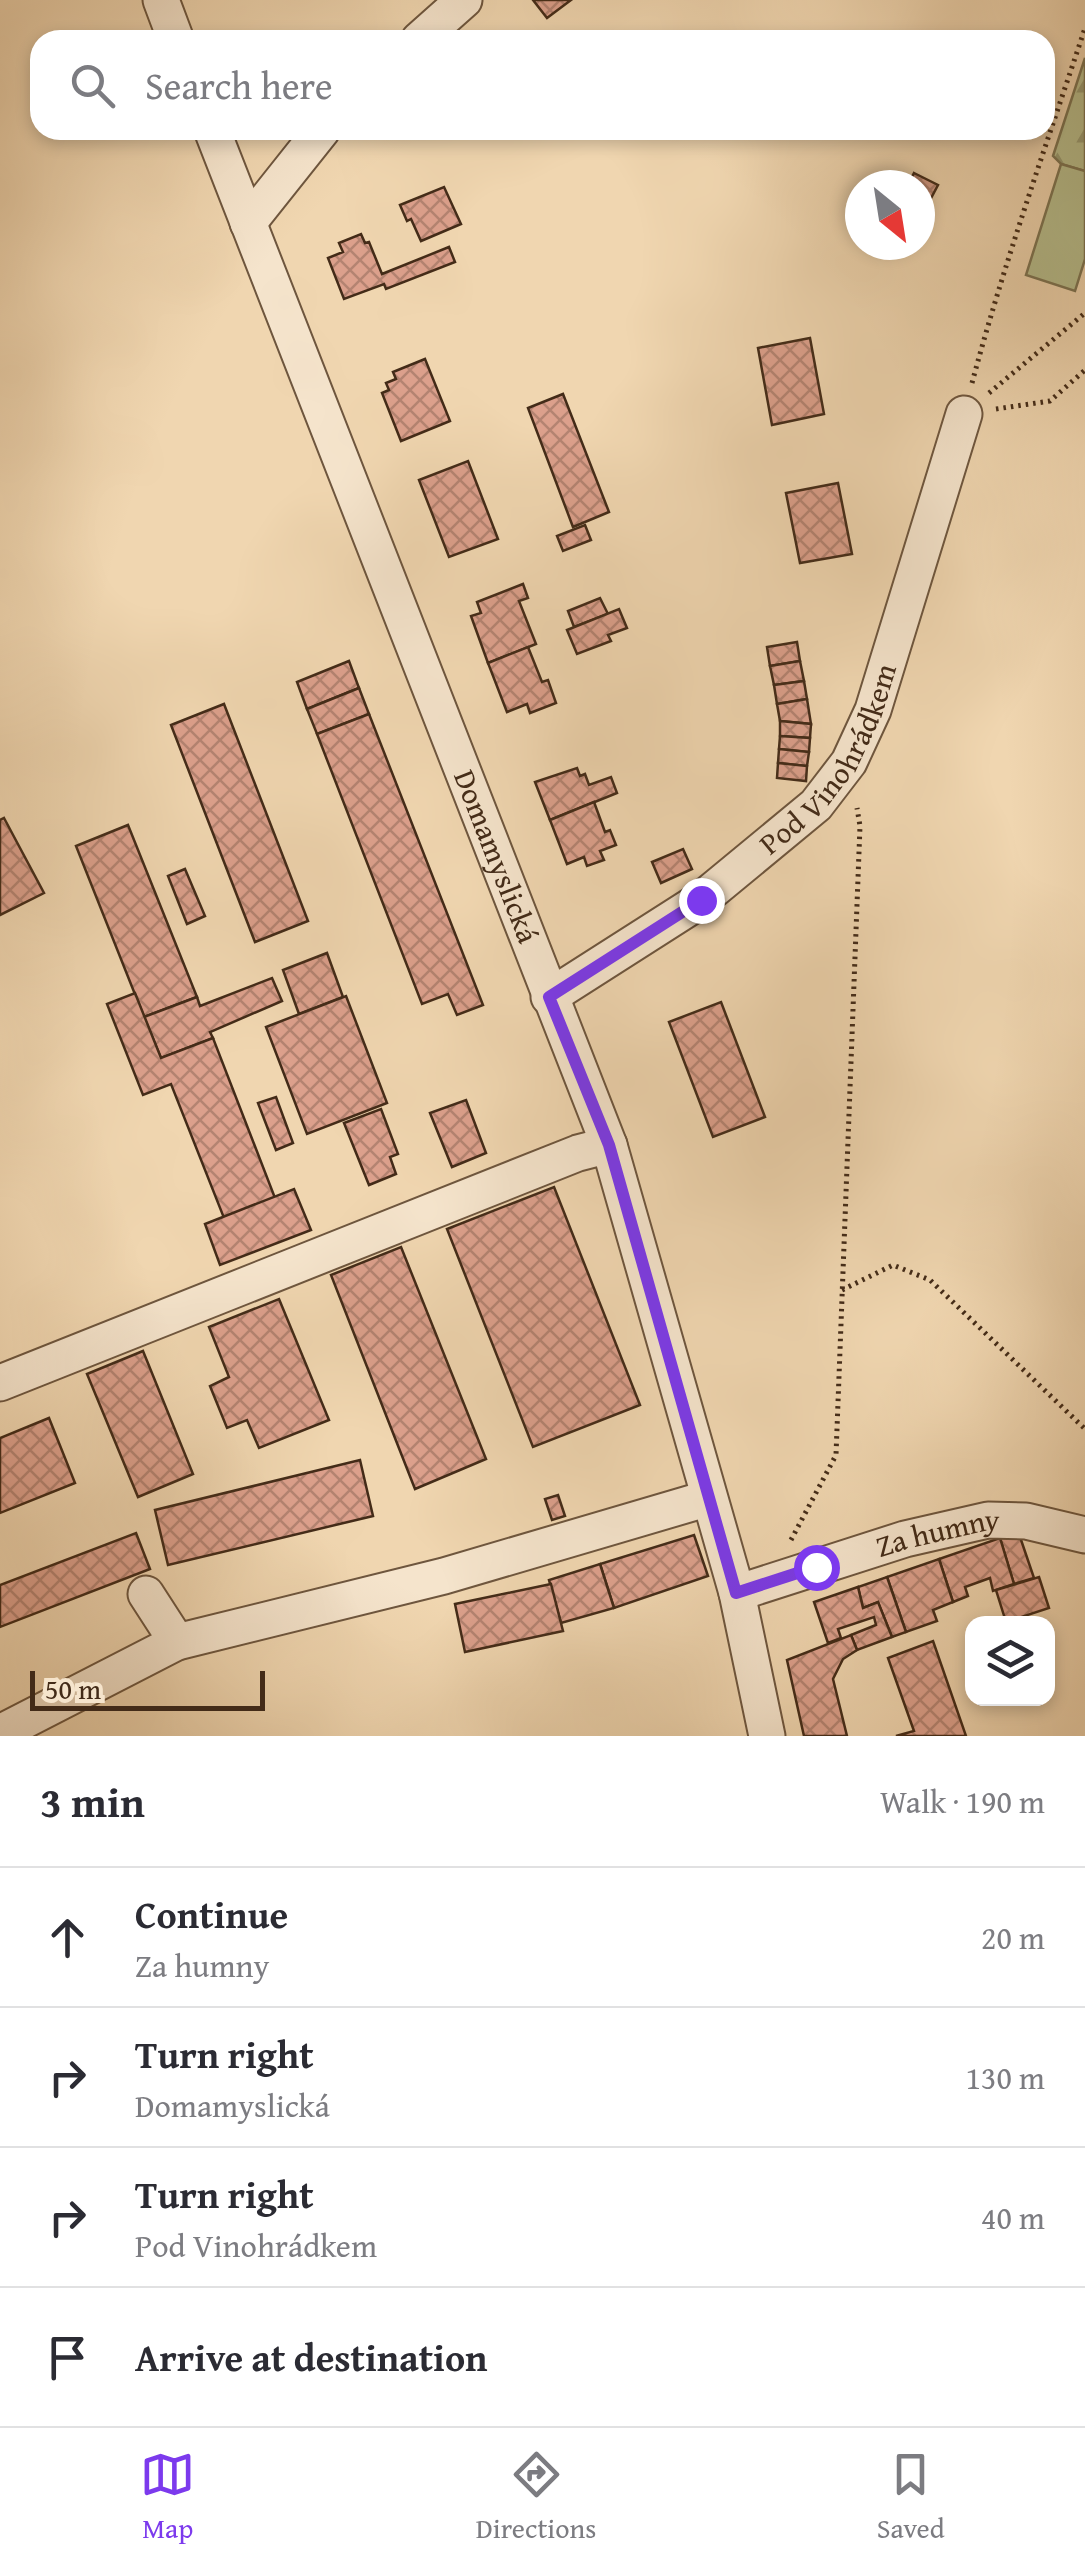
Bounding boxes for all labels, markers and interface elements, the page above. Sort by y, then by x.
search box [30,30,1055,140]
text: Search here [145,57,333,113]
icon: search [65,58,120,113]
north arrow [845,170,935,260]
street label: Pod Vinohrádkem [749,657,907,864]
street label: Domamyslická [443,763,551,949]
route end [679,878,725,924]
street label: Za humny [870,1497,1000,1568]
route start [794,1545,840,1591]
map controls [965,1616,1055,1706]
button: layers [965,1616,1055,1706]
scale bar [30,1666,265,1711]
text: 50 m [45,1668,101,1709]
text: 3 min [40,1771,145,1832]
text: Walk · 190 m [880,1778,1045,1825]
text: Continue [135,1886,288,1942]
icon: ahead [40,1910,95,1965]
text: 20 m [981,1914,1045,1961]
text: Za humny [135,1942,269,1989]
text: Turn right [135,2026,314,2082]
icon: right [40,2050,95,2105]
text: 130 m [966,2054,1045,2101]
text: Domamyslická [135,2082,330,2129]
text: Turn right [135,2166,314,2222]
icon: right [40,2190,95,2245]
text: 40 m [981,2194,1045,2241]
text: Pod Vinohrádkem [135,2222,377,2269]
text: Arrive at destination [135,2329,488,2385]
icon: arrive [40,2330,95,2385]
tab: Map [140,2447,195,2548]
tab: Directions [476,2447,596,2548]
tab: Saved [877,2447,945,2548]

